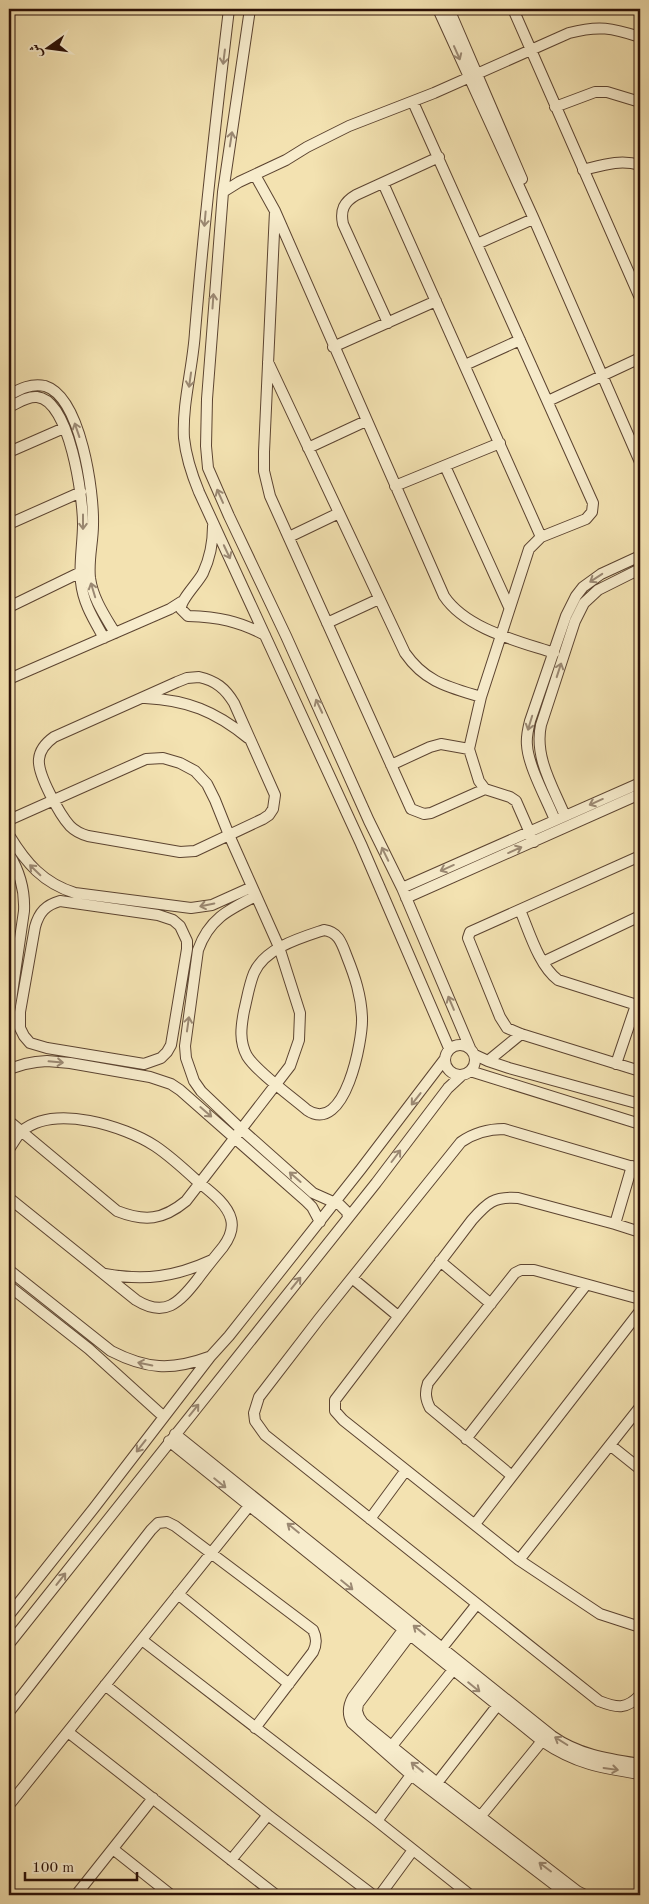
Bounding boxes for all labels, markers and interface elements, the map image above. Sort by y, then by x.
north arrow [22,22,72,72]
text: ش [28,42,45,59]
one-way arrow [453,45,463,60]
one-way arrow [218,49,228,65]
one-way arrow [226,132,236,148]
one-way arrow [200,210,210,226]
one-way arrow [209,293,218,309]
one-way arrow [184,372,194,388]
one-way arrow [72,423,81,438]
one-way arrow [214,489,224,504]
one-way arrow [78,514,88,530]
one-way arrow [223,544,232,559]
one-way arrow [590,573,604,583]
one-way arrow [88,582,98,598]
one-way arrow [555,663,564,679]
one-way arrow [313,699,323,714]
one-way arrow [525,714,535,730]
one-way arrow [589,798,604,808]
one-way arrow [507,845,522,855]
one-way arrow [380,847,390,862]
one-way arrow [29,864,41,876]
one-way arrow [440,864,455,874]
one-way arrow [199,901,215,910]
one-way arrow [446,996,455,1011]
one-way arrow [183,1017,193,1033]
one-way arrow [48,1057,64,1066]
one-way arrow [410,1092,421,1105]
one-way arrow [199,1107,212,1118]
one-way arrow [391,1150,402,1163]
one-way arrow [288,1171,301,1182]
one-way arrow [290,1277,301,1290]
one-way arrow [137,1359,153,1368]
one-way arrow [189,1404,200,1417]
one-way arrow [136,1439,147,1452]
one-way arrow [213,1478,226,1489]
one-way arrow [286,1523,299,1534]
one-way arrow [56,1572,66,1586]
one-way arrow [340,1579,353,1590]
one-way arrow [413,1624,426,1635]
one-way arrow [467,1681,480,1692]
one-way arrow [554,1736,568,1746]
one-way arrow [410,1762,423,1773]
one-way arrow [602,1765,618,1775]
scale bar [25,1849,138,1881]
text: 100 m [32,1861,74,1876]
one-way arrow [539,1861,552,1872]

